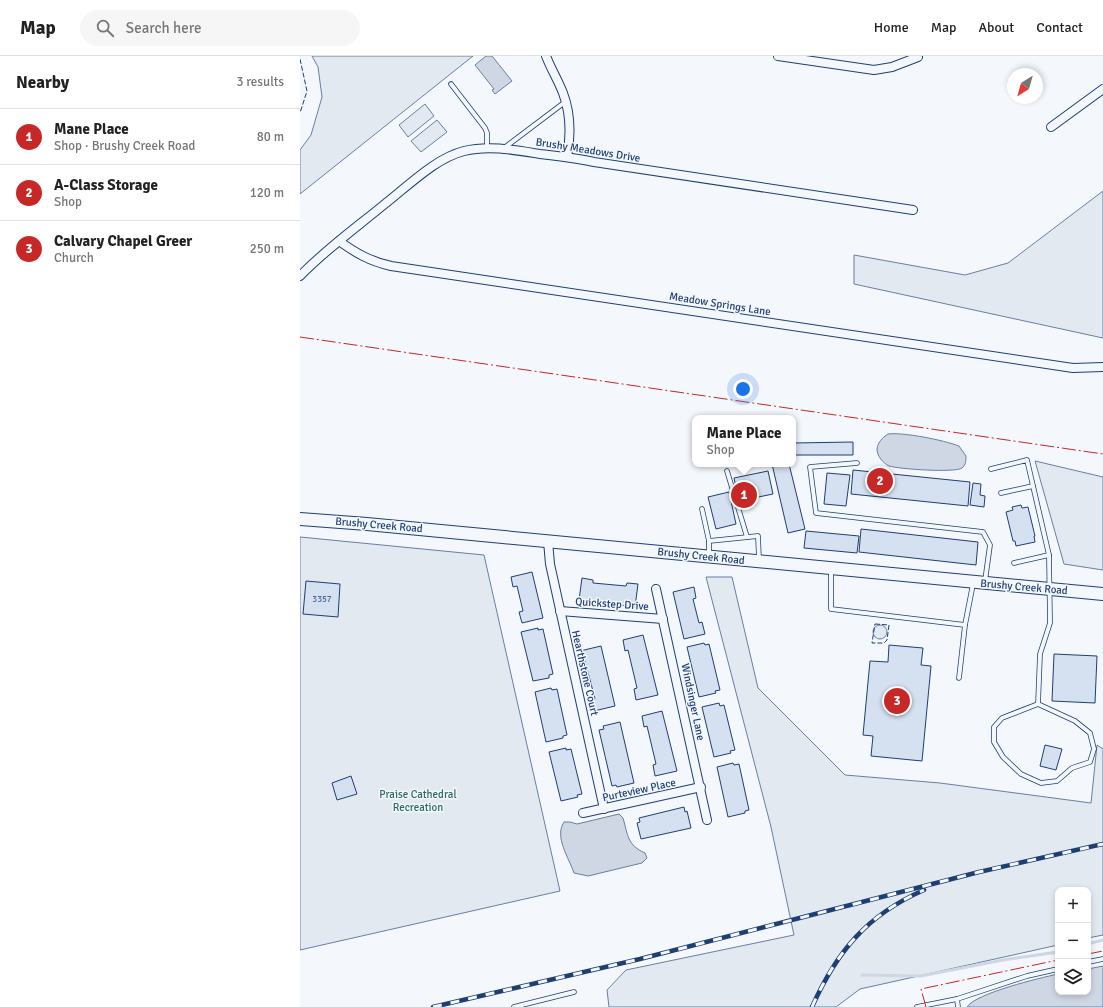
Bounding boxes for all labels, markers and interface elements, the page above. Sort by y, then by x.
search box [80,10,360,46]
text: Map [20,16,56,40]
icon: search [94,17,116,39]
text: Search here [126,19,201,37]
text: Home [874,19,909,36]
text: Map [931,19,956,36]
text: About [978,19,1014,36]
text: Contact [1036,19,1083,36]
north arrow [1007,68,1043,104]
text: Nearby [16,72,69,93]
text: 3 results [236,74,284,90]
text: Mane Place [54,120,129,138]
text: 1 [25,129,33,145]
text: 80 m [257,129,284,145]
street label: Brushy Meadows Drive [535,135,641,165]
text: Shop · Brushy Creek Road [54,138,195,154]
text: A-Class Storage [54,176,158,194]
text: 2 [25,185,33,201]
text: 120 m [250,185,284,201]
text: Shop [54,194,82,210]
text: Calvary Chapel Greer [54,232,192,250]
text: 3 [25,241,33,257]
text: 250 m [250,241,284,257]
text: Church [54,250,94,266]
street label: Meadow Springs Lane [668,290,772,318]
your location [733,379,753,399]
popup [692,415,796,467]
text: Mane Place [707,424,781,442]
text: Shop [707,442,735,458]
pin: 2 [867,466,893,496]
pin: 1 [731,480,757,510]
street label: Brushy Creek Road [335,515,423,535]
street label: Brushy Creek Road [657,545,745,567]
street label: Brushy Creek Road [980,577,1068,597]
house number: 3357 [312,594,332,605]
street label: Quickstep Drive [575,595,649,613]
street label: Hearthstone Court [569,629,601,717]
street label: Windsinger Lane [678,662,708,742]
pin: 3 [884,686,910,716]
street label: Purteview Place [601,776,677,804]
park label: Praise Cathedral Recreation [379,788,457,814]
map controls [1055,887,1091,995]
button: + [1055,887,1091,923]
button: − [1055,923,1091,959]
button: layers [1055,959,1091,995]

